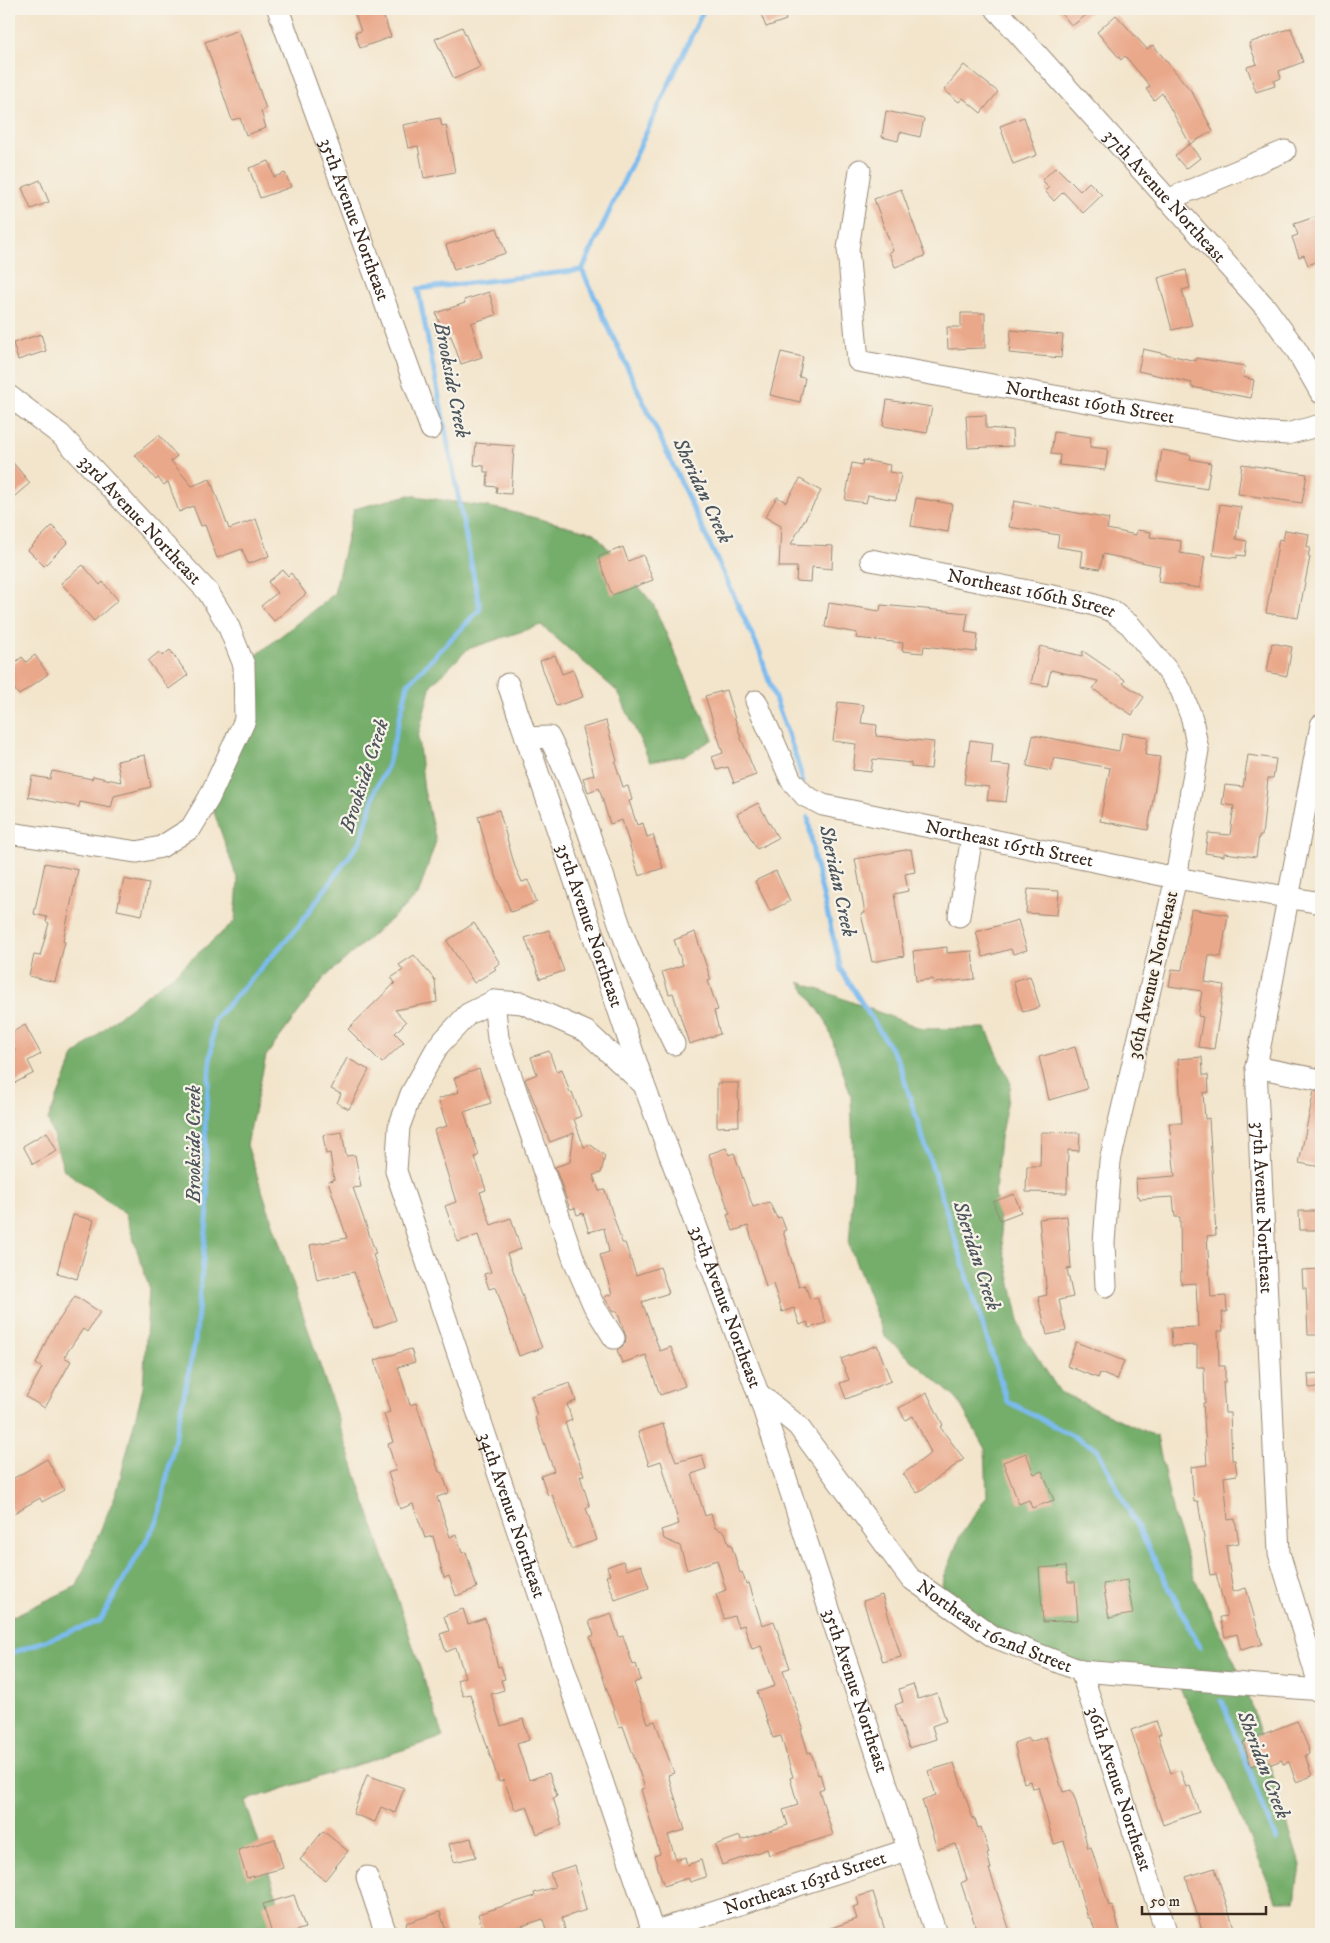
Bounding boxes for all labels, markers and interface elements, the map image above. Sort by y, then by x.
street label: 37th Avenue Northeast [1099,124,1231,268]
street label: 35th Avenue Northeast [315,135,395,304]
water label: Brookside Creek [427,319,475,441]
street label: Northeast 169th Street [1004,376,1176,429]
water label: Sheridan Creek [666,433,738,548]
street label: 33rd Avenue Northeast [74,450,207,589]
street label: Northeast 166th Street [945,564,1122,622]
water label: Brookside Creek [335,716,395,837]
street label: Northeast 165th Street [923,815,1095,872]
water label: Sheridan Creek [813,822,861,940]
street label: 35th Avenue Northeast [551,841,628,1010]
street label: 36th Avenue Northeast [1122,889,1184,1061]
water label: Brookside Creek [182,1085,207,1204]
street label: 37th Avenue Northeast [1247,1121,1278,1294]
water label: Sheridan Creek [946,1197,1006,1314]
street label: 35th Avenue Northeast [686,1222,767,1391]
street label: 34th Avenue Northeast [474,1430,551,1601]
street label: Northeast 162nd Street [912,1575,1075,1678]
street label: 35th Avenue Northeast [818,1605,894,1775]
street label: 36th Avenue Northeast [1082,1704,1157,1874]
water label: Sheridan Creek [1231,1707,1295,1823]
street label: Northeast 163rd Street [721,1846,889,1920]
scale bar [1142,1883,1266,1915]
text: 50 m [1150,1892,1180,1911]

